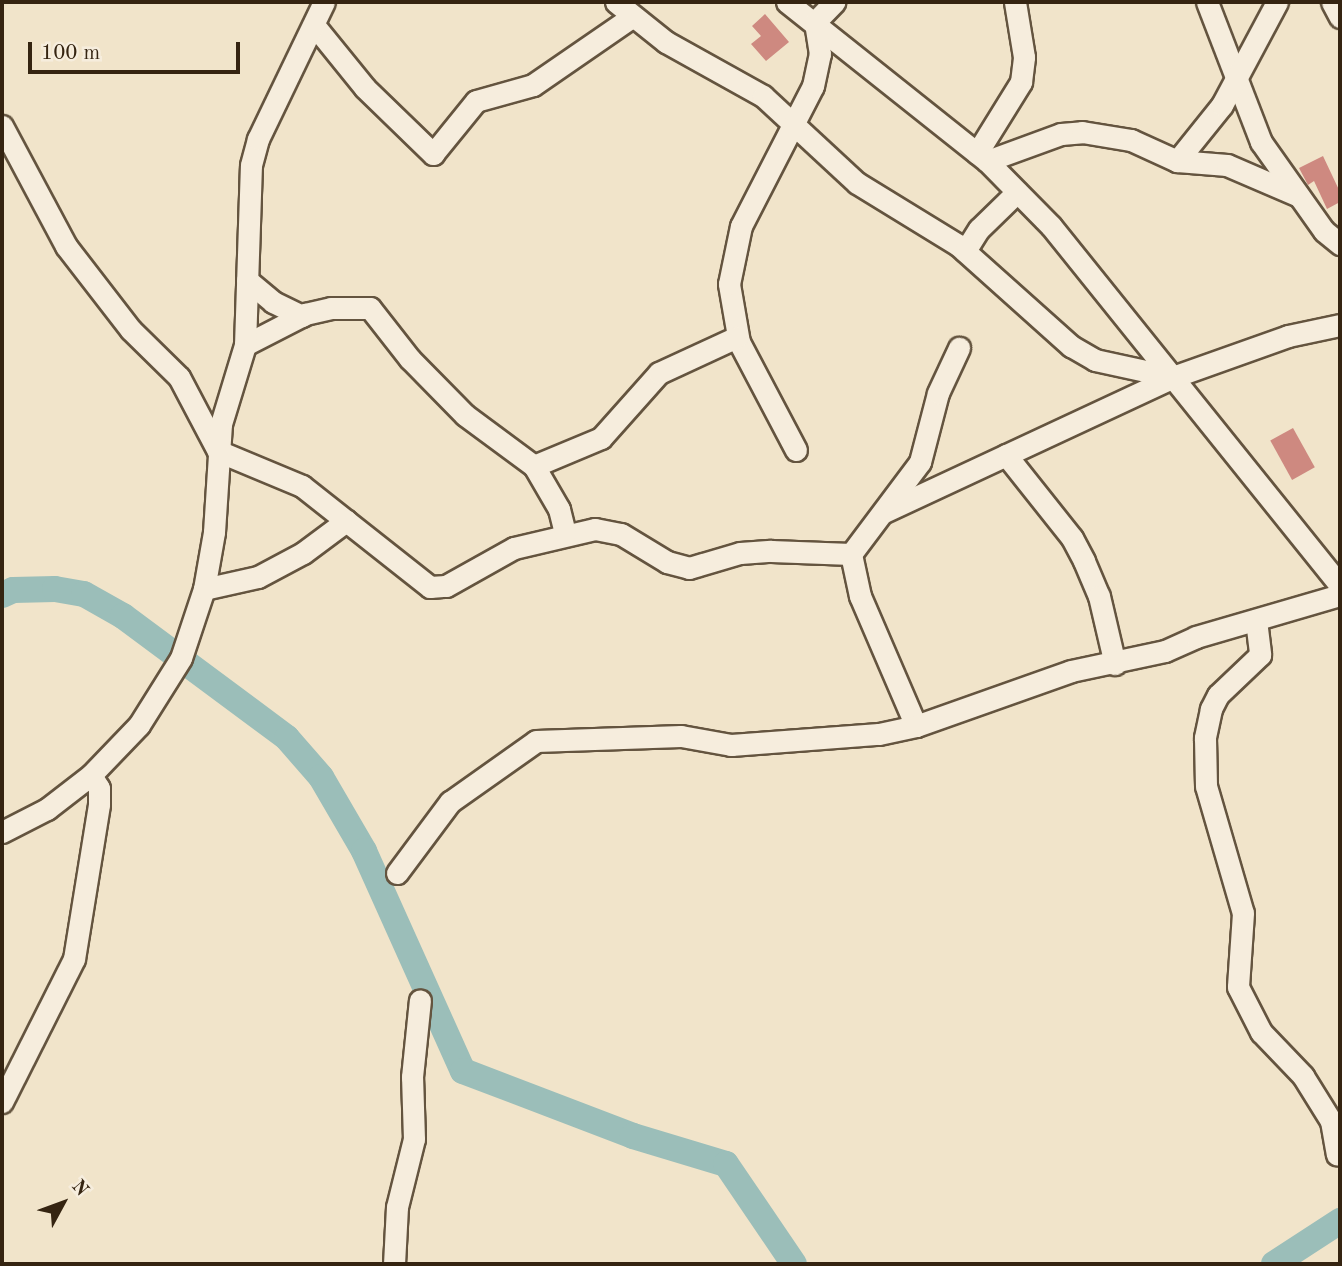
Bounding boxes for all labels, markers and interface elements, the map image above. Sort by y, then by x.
scale bar [32,28,243,72]
text: 100 m [41,43,100,64]
north arrow [28,1168,98,1238]
text: N [67,1177,91,1201]

